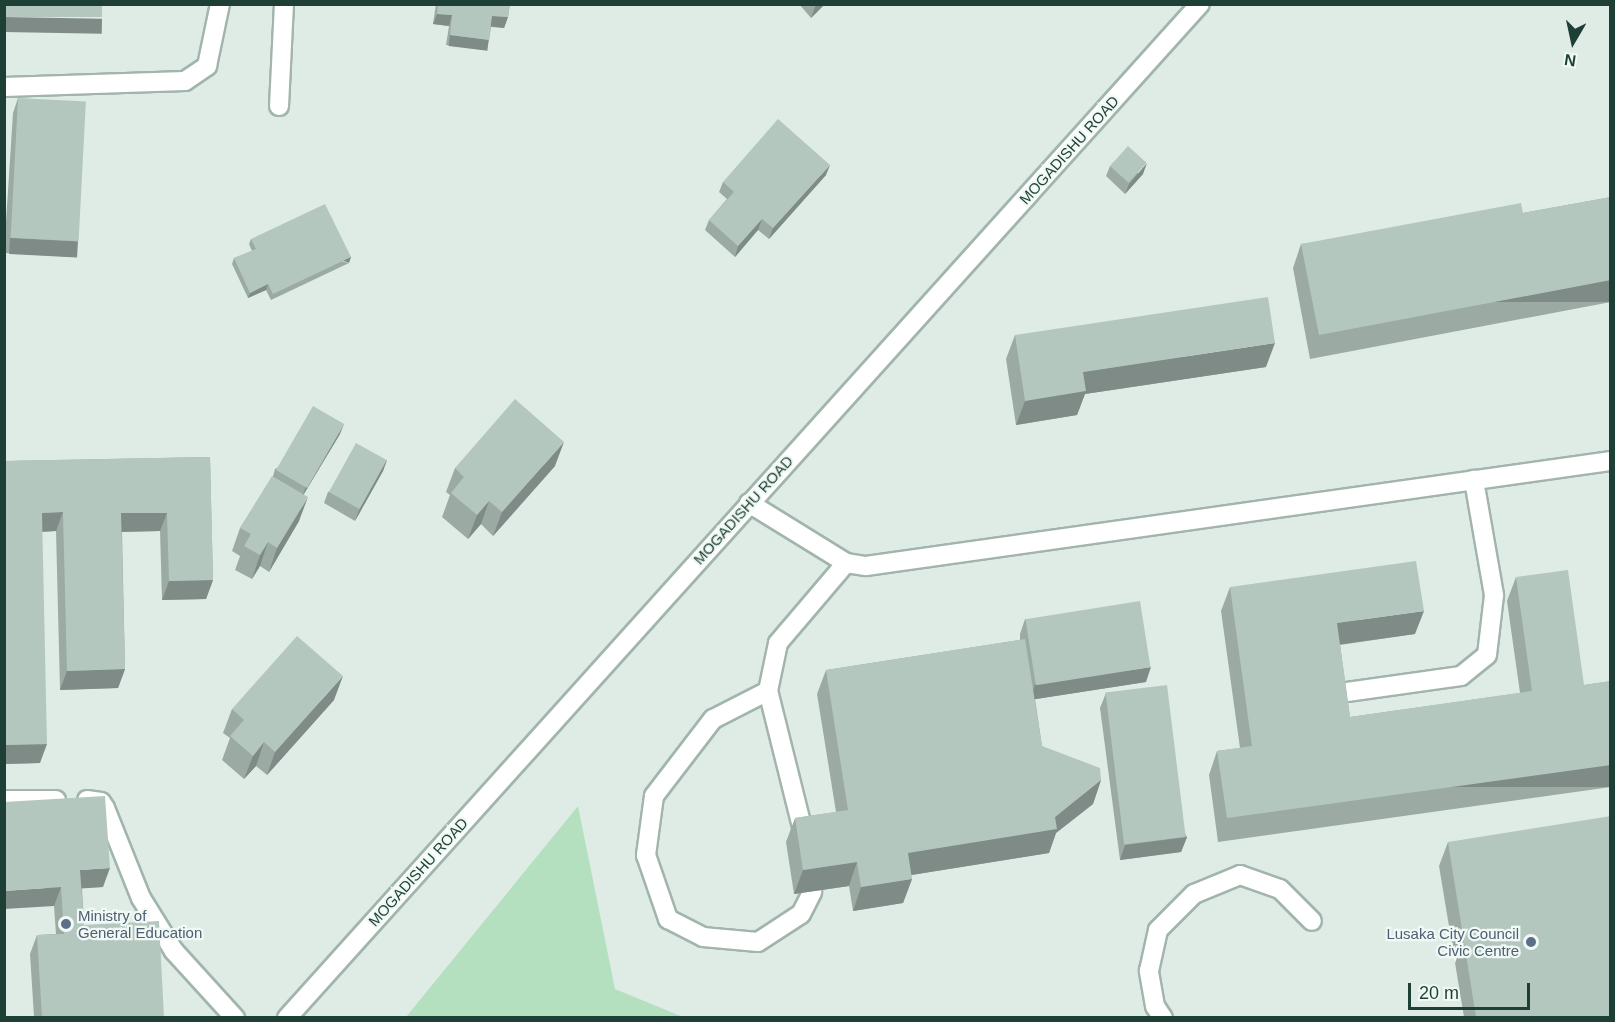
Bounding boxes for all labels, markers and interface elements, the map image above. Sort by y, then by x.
north arrow [1543,12,1603,72]
text: N [1563,51,1577,70]
street label: MOGADISHU ROAD [1015,92,1123,208]
street label: MOGADISHU ROAD [689,452,797,568]
street label: MOGADISHU ROAD [364,814,472,930]
place label: Ministry of General Education [78,906,202,941]
marker: Ministry of General Education [59,917,73,931]
place label: Lusaka City Council Civic Centre [1386,924,1519,959]
marker: Lusaka City Council Civic Centre [1524,935,1538,949]
scale bar [1411,971,1532,1009]
text: 20 m [1419,983,1459,1003]

